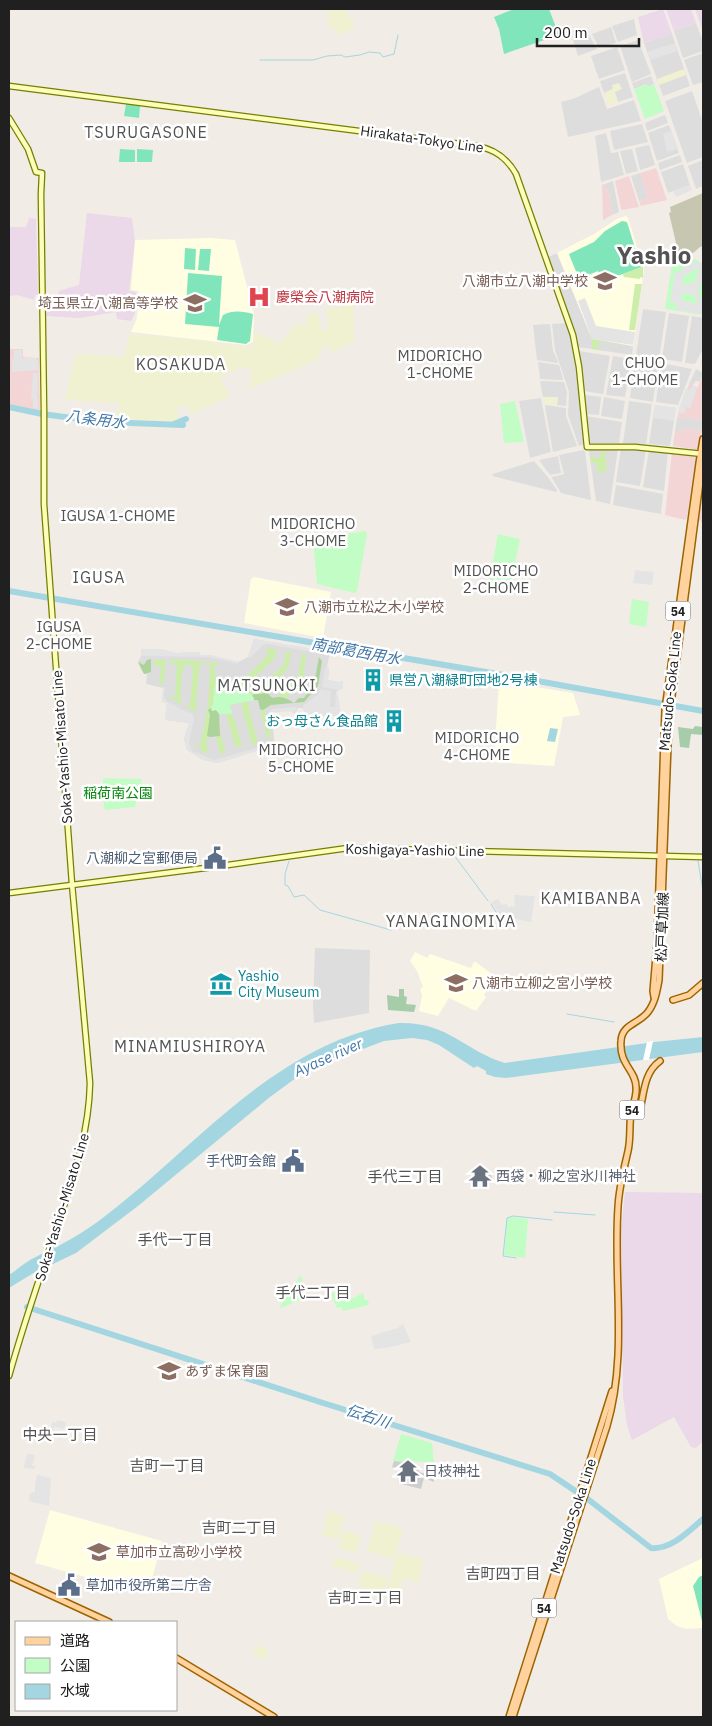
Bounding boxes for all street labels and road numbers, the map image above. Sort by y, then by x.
street label: Hirakata-Tokyo Line [359,121,485,157]
road number: 54 [666,602,690,620]
street label: Matsudo-Soka Line [655,630,685,752]
street label: Soka-Yashio-Misato Line [48,669,76,824]
street label: Koshigaya-Yashio Line [345,840,485,860]
street label: 松戸草加線 [652,892,672,962]
road number: 54 [620,1100,644,1120]
street label: Soka-Yashio-Misato Line [31,1131,93,1283]
street label: Matsudo-Soka Line [546,1456,600,1576]
road number: 54 [532,1599,556,1618]

